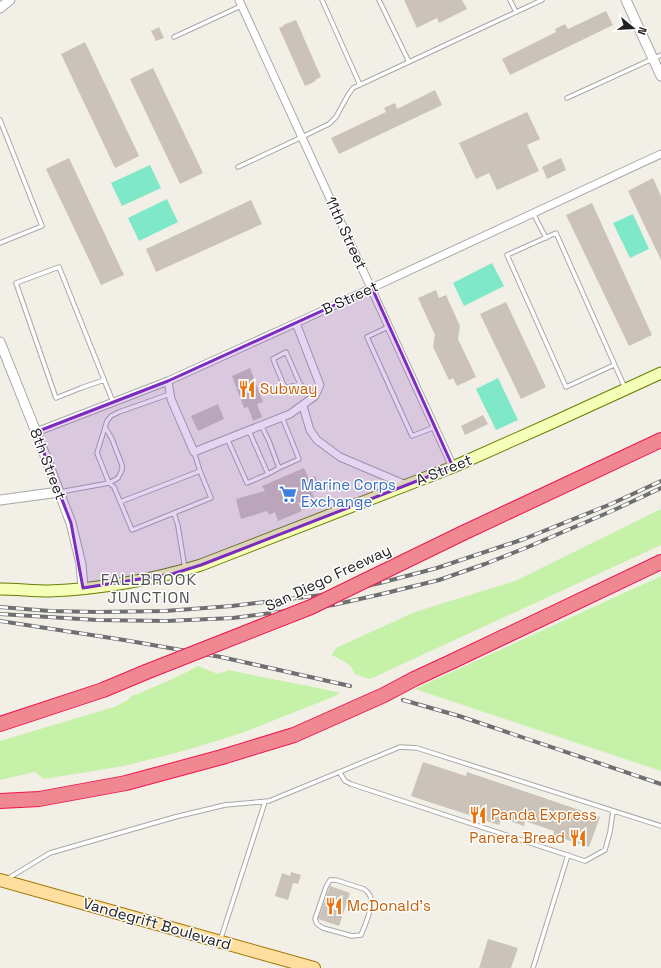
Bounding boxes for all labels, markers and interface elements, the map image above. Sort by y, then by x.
north arrow [613,8,653,48]
text: N [635,25,650,37]
street label: 11th Street [321,193,372,272]
street label: B Street [319,276,381,319]
restaurant icon: Subway [237,379,257,399]
place label: Subway [260,379,317,398]
street label: 8th Street [26,425,71,502]
street label: A Street [413,450,475,489]
place label: Marine Corps Exchange [301,475,396,511]
supermarket icon: Marine Corps Exchange [278,484,298,504]
street label: San Diego Freeway [262,540,394,615]
district label: FALLBROOK JUNCTION [101,569,197,608]
restaurant icon: Panda Express [468,805,488,825]
place label: Panda Express [491,805,597,824]
place label: Panera Bread [469,828,565,847]
restaurant icon: Panera Bread [568,828,588,848]
street label: Vandegrift Boulevard [81,893,233,954]
restaurant icon: McDonald's [324,896,344,916]
place label: McDonald's [347,896,431,915]

